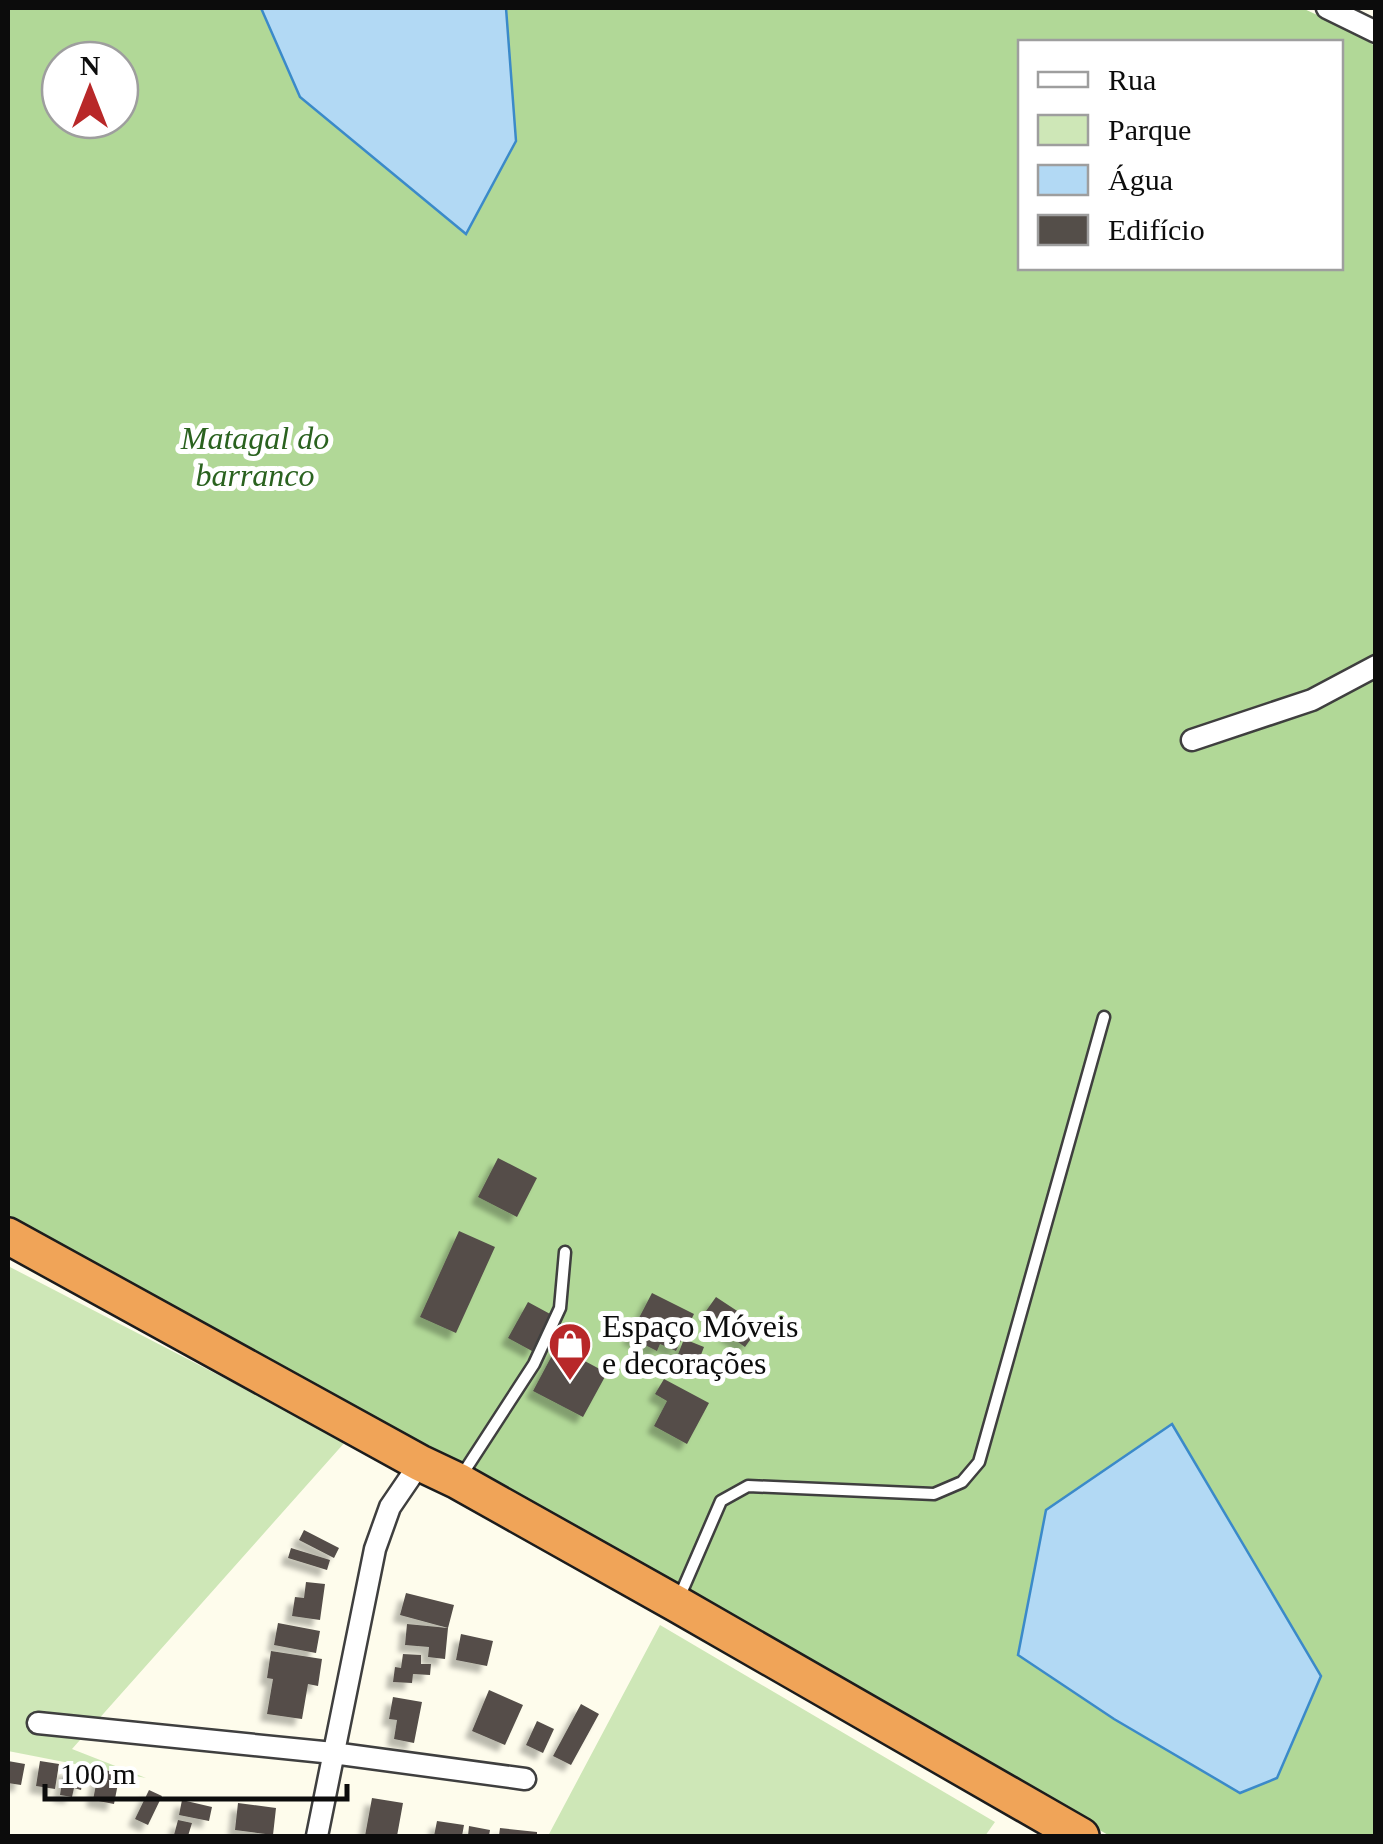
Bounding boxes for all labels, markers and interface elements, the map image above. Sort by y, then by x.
north arrow [40,40,140,140]
legend [1018,40,1343,270]
text: N [80,50,100,81]
text: Rua [1108,63,1156,96]
text: Parque [1108,113,1191,146]
text: Água [1108,163,1173,196]
text: Edifício [1108,213,1205,246]
park label: Matagal do barranco [180,420,329,493]
place label: Espaço Móveis e decorações [602,1308,798,1381]
shop icon: Espaço Móveis e decorações [547,1321,593,1382]
scale bar [45,1739,348,1801]
text: 100 m [60,1757,136,1790]

